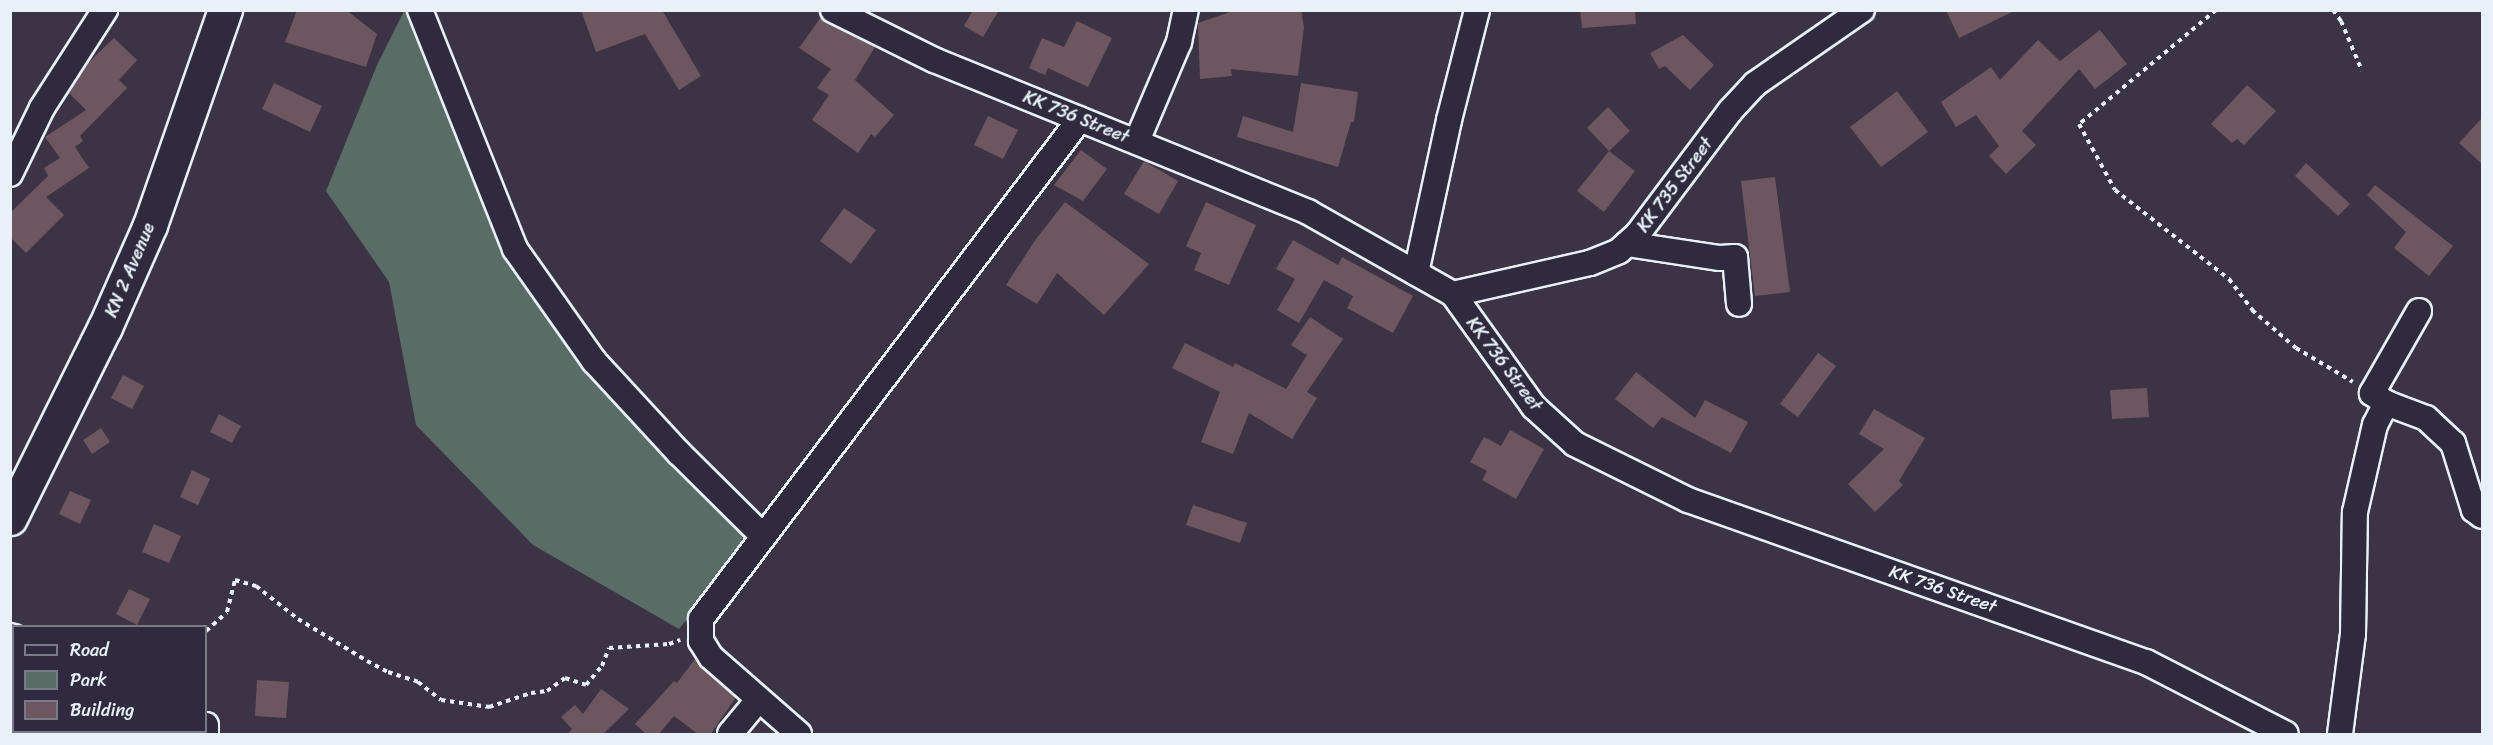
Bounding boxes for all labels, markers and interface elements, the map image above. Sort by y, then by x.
street label: KK 736 Street [1019,86,1133,148]
street label: KK 735 Street [1632,133,1718,237]
street label: KN 2 Avenue [100,219,160,321]
street label: KK 736 Street [1461,312,1547,416]
street label: KK 736 Street [1886,560,2000,618]
legend [12,625,207,733]
text: Road [70,634,109,666]
text: Park [70,664,107,696]
text: Building [70,694,134,726]

